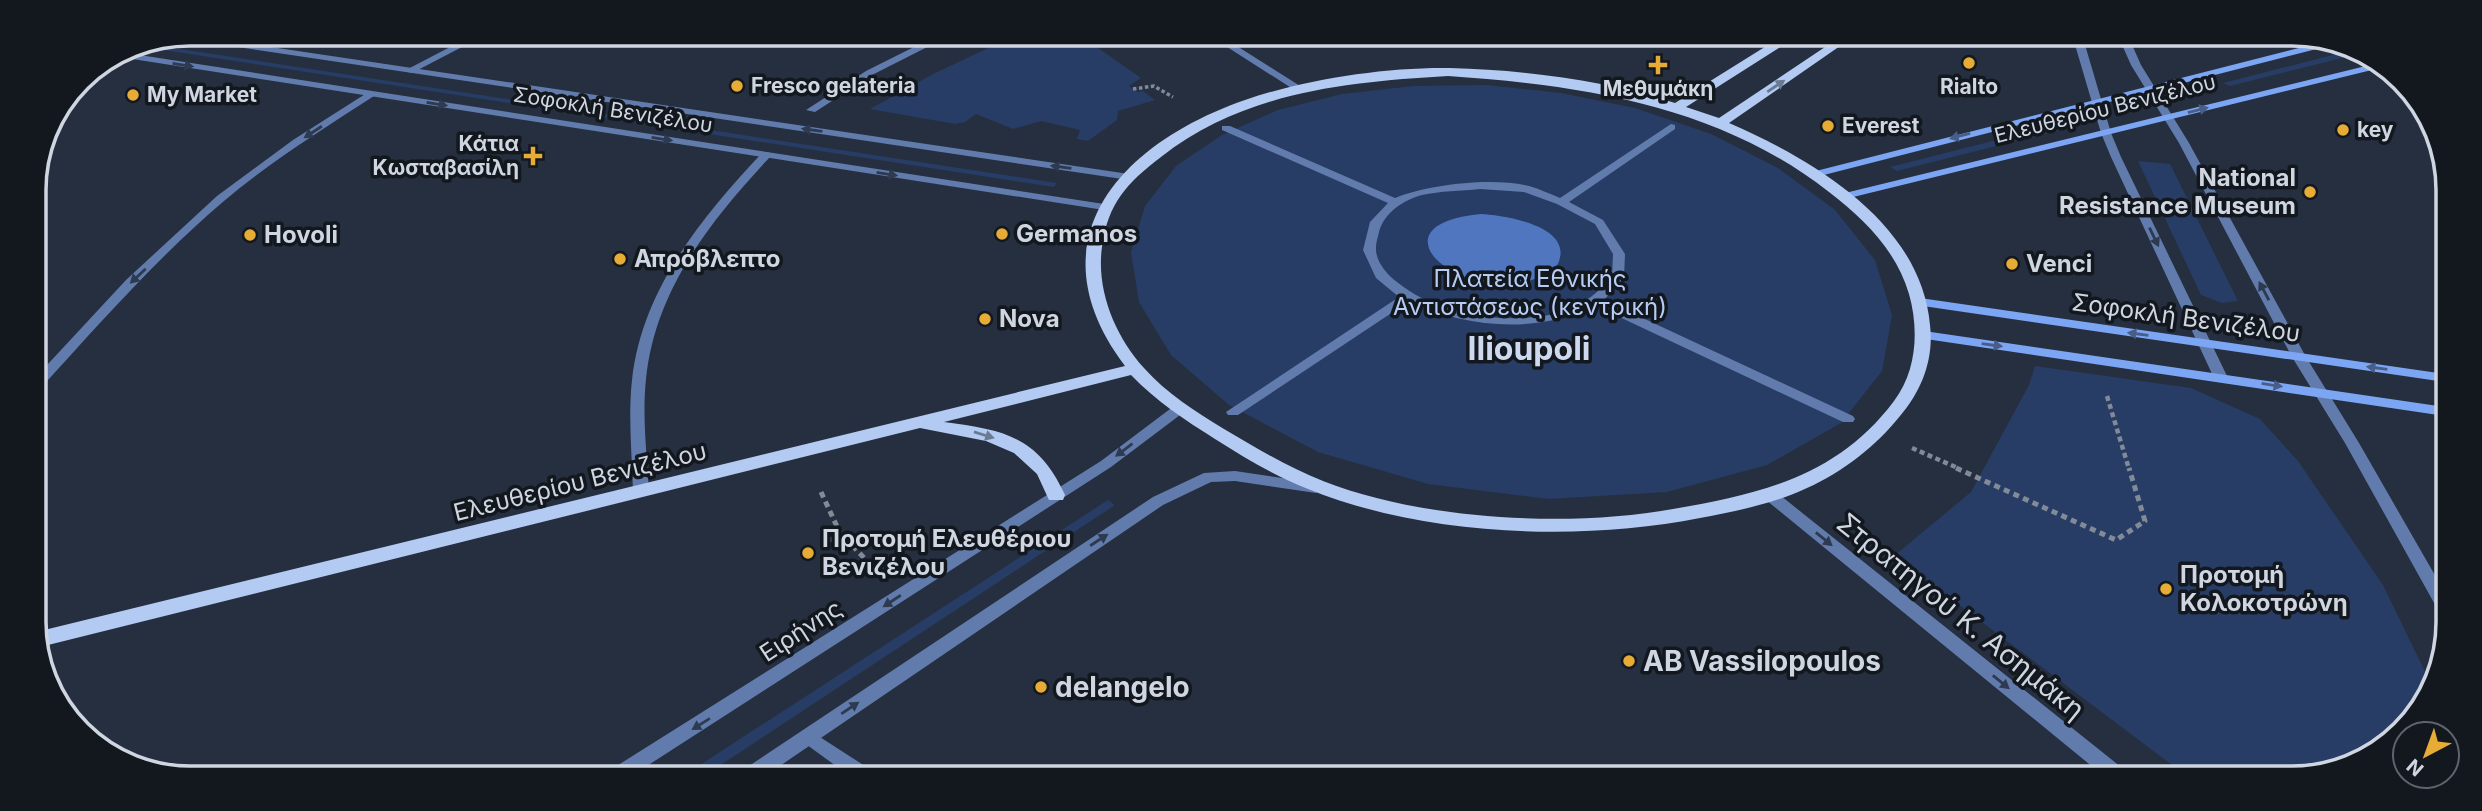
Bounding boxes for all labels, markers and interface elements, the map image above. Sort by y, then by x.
marker: Rialto [1961,55,1977,71]
marker: Μεθυμάκη [1650,57,1666,73]
one-way arrow [172,60,194,71]
street label: Ελευθερίου Βενιζέλου [1992,69,2218,148]
place label: Fresco gelateria [751,73,916,98]
place label: Rialto [1940,74,1998,99]
place label: Μεθυμάκη [1603,76,1713,101]
marker: Fresco gelateria [729,78,745,94]
one-way arrow [1766,79,1785,92]
street label: Σοφοκλή Βενιζέλου [512,81,714,138]
place label: My Market [147,82,257,107]
marker: My Market [125,87,141,103]
one-way arrow [426,99,448,110]
one-way arrow [2188,104,2210,115]
place label: Everest [1842,113,1920,138]
place label: key [2357,117,2394,142]
marker: Everest [1820,118,1836,134]
marker: key [2335,122,2351,138]
one-way arrow [801,124,823,135]
one-way arrow [304,125,322,139]
place label: Κάτια Κωσταβασίλη [373,131,519,180]
one-way arrow [1949,131,1971,142]
one-way arrow [651,134,673,145]
marker: Κάτια Κωσταβασίλη [525,148,541,164]
one-way arrow [1050,161,1072,172]
place label: National Resistance Museum [2059,163,2296,220]
one-way arrow [876,169,898,180]
marker: National Resistance Museum [2302,184,2318,200]
place label: Germanos [1016,219,1137,248]
place label: Hovoli [264,220,338,249]
marker: Germanos [994,226,1010,242]
one-way arrow [2149,226,2160,247]
marker: Hovoli [242,227,258,243]
place label: Απρόβλεπτο [634,244,780,273]
place label: Venci [2026,249,2092,278]
marker: Απρόβλεπτο [612,251,628,267]
marker: Venci [2004,256,2020,272]
park label: Πλατεία Εθνικής Αντιστάσεως (κεντρική) [1393,264,1667,321]
one-way arrow [129,267,146,284]
one-way arrow [2258,282,2270,301]
street label: Σοφοκλή Βενιζέλου [2070,287,2302,348]
place label: Nova [999,304,1060,333]
marker: Nova [977,311,993,327]
one-way arrow [2127,328,2149,339]
district label: Ilioupoli [1467,329,1591,368]
one-way arrow [1981,339,2003,350]
one-way arrow [2366,362,2388,373]
one-way arrow [2261,380,2283,391]
one-way arrow [974,430,995,440]
street label: Ελευθερίου Βενιζέλου [450,436,709,527]
one-way arrow [1115,443,1133,457]
street label: Στρατηγού Κ. Ασημάκη [1830,506,2092,726]
place label: Προτομή Ελευθέριου Βενιζέλου [822,524,1071,581]
one-way arrow [1815,531,1832,546]
one-way arrow [1090,534,1109,547]
marker: Προτομή Ελευθέριου Βενιζέλου [800,545,816,561]
place label: Προτομή Κολοκοτρώνη [2180,560,2348,617]
marker: Προτομή Κολοκοτρώνη [2158,581,2174,597]
street label: Ειρήνης [754,593,847,668]
one-way arrow [883,594,902,607]
place label: AB Vassilopoulos [1643,644,1881,678]
marker: AB Vassilopoulos [1621,653,1637,669]
place label: delangelo [1055,670,1190,704]
one-way arrow [1992,674,2009,689]
marker: delangelo [1033,679,1049,695]
one-way arrow [840,702,860,715]
one-way arrow [691,717,710,730]
north arrow [2391,720,2461,790]
text: N [2402,754,2428,781]

